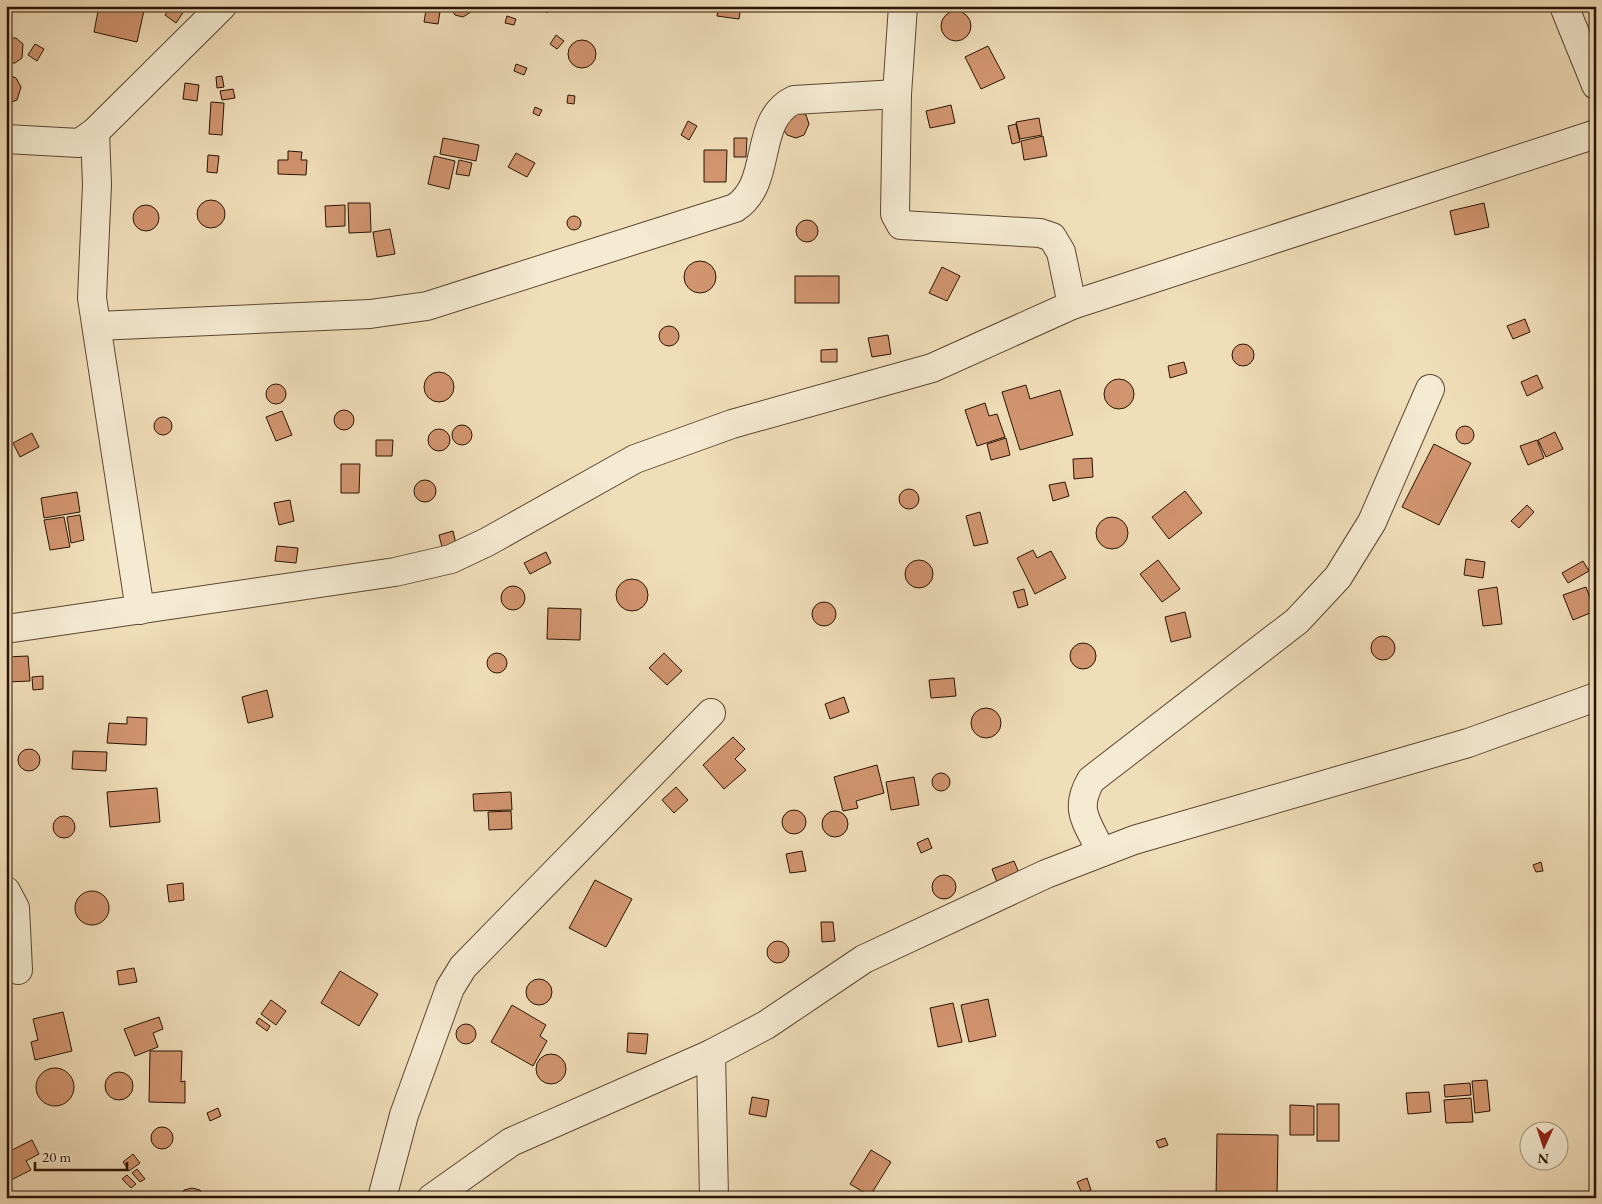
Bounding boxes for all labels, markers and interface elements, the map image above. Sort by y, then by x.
north arrow [1520,1122,1570,1172]
scale bar [35,1139,128,1171]
text: 20 m [42,1147,71,1166]
text: N [1537,1150,1549,1168]

